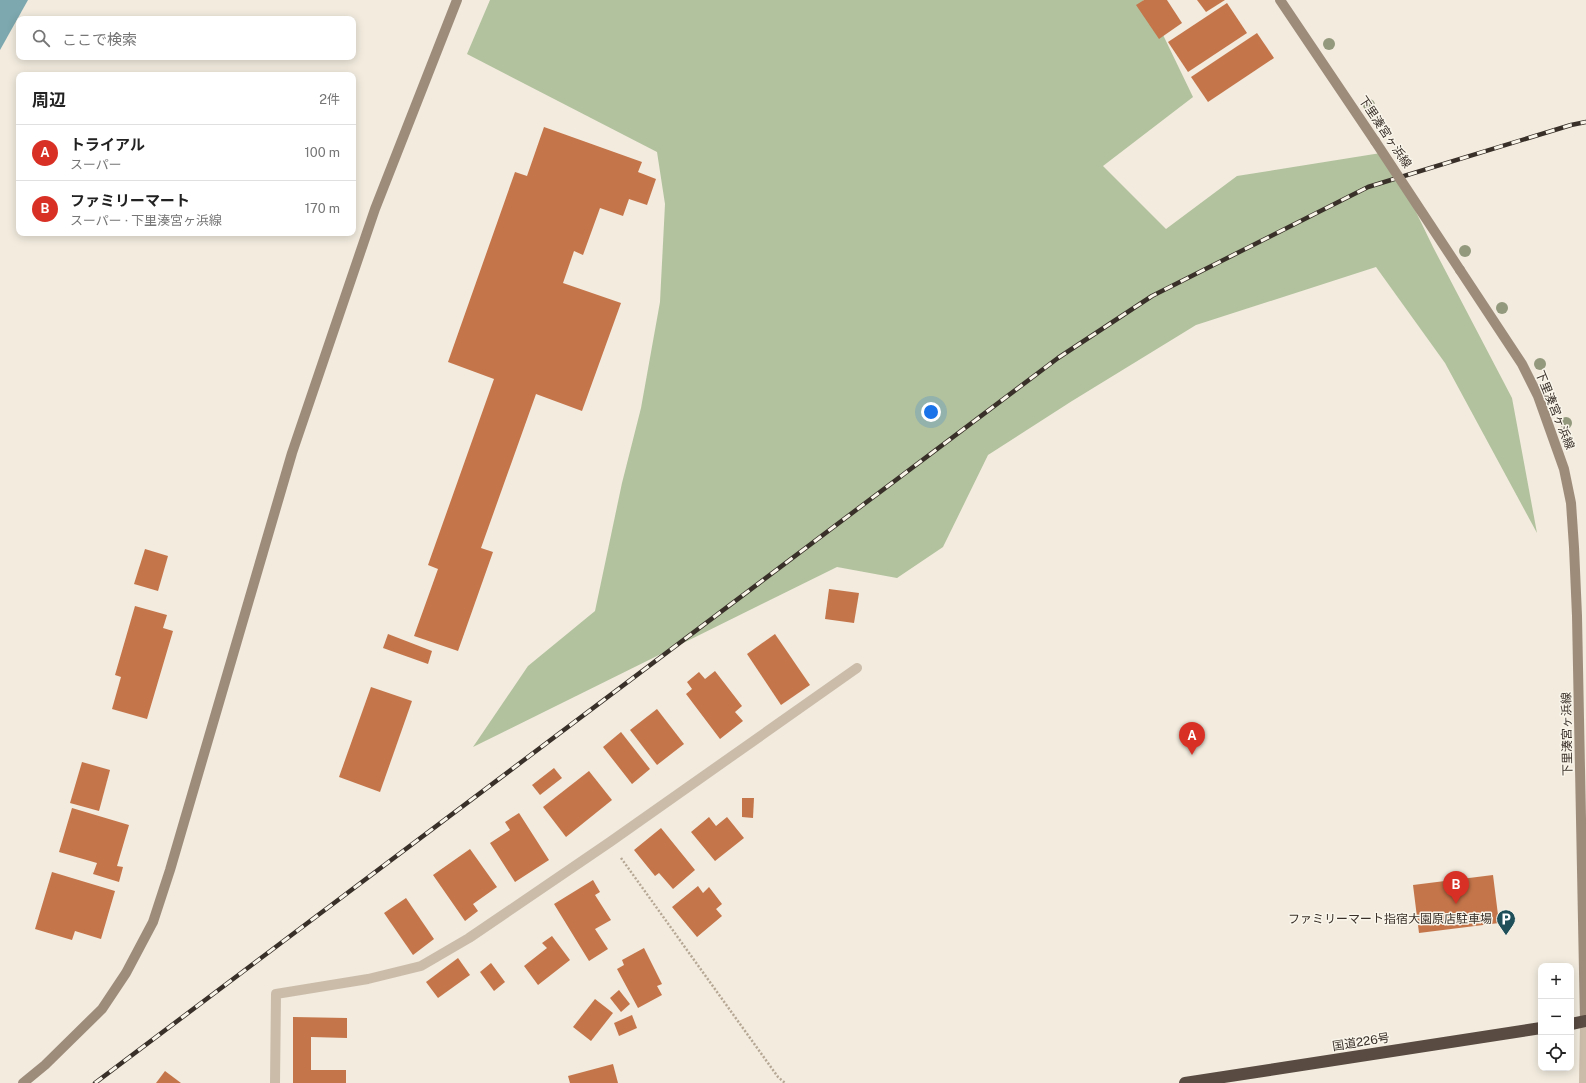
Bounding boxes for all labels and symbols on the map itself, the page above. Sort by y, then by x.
street label: 下里湊宮ヶ浜線 [1356,93,1414,171]
street label: 下里湊宮ヶ浜線 [1533,368,1577,452]
your location [921,402,941,422]
street label: 下里湊宮ヶ浜線 [1559,692,1575,776]
pin: A [1179,722,1205,755]
pin: B [1443,871,1469,904]
parking icon: ファミリーマート指宿大園原店駐車場 [1495,908,1517,936]
place label: ファミリーマート指宿大園原店駐車場 [1288,912,1492,926]
street label: 国道226号 [1331,1031,1391,1053]

